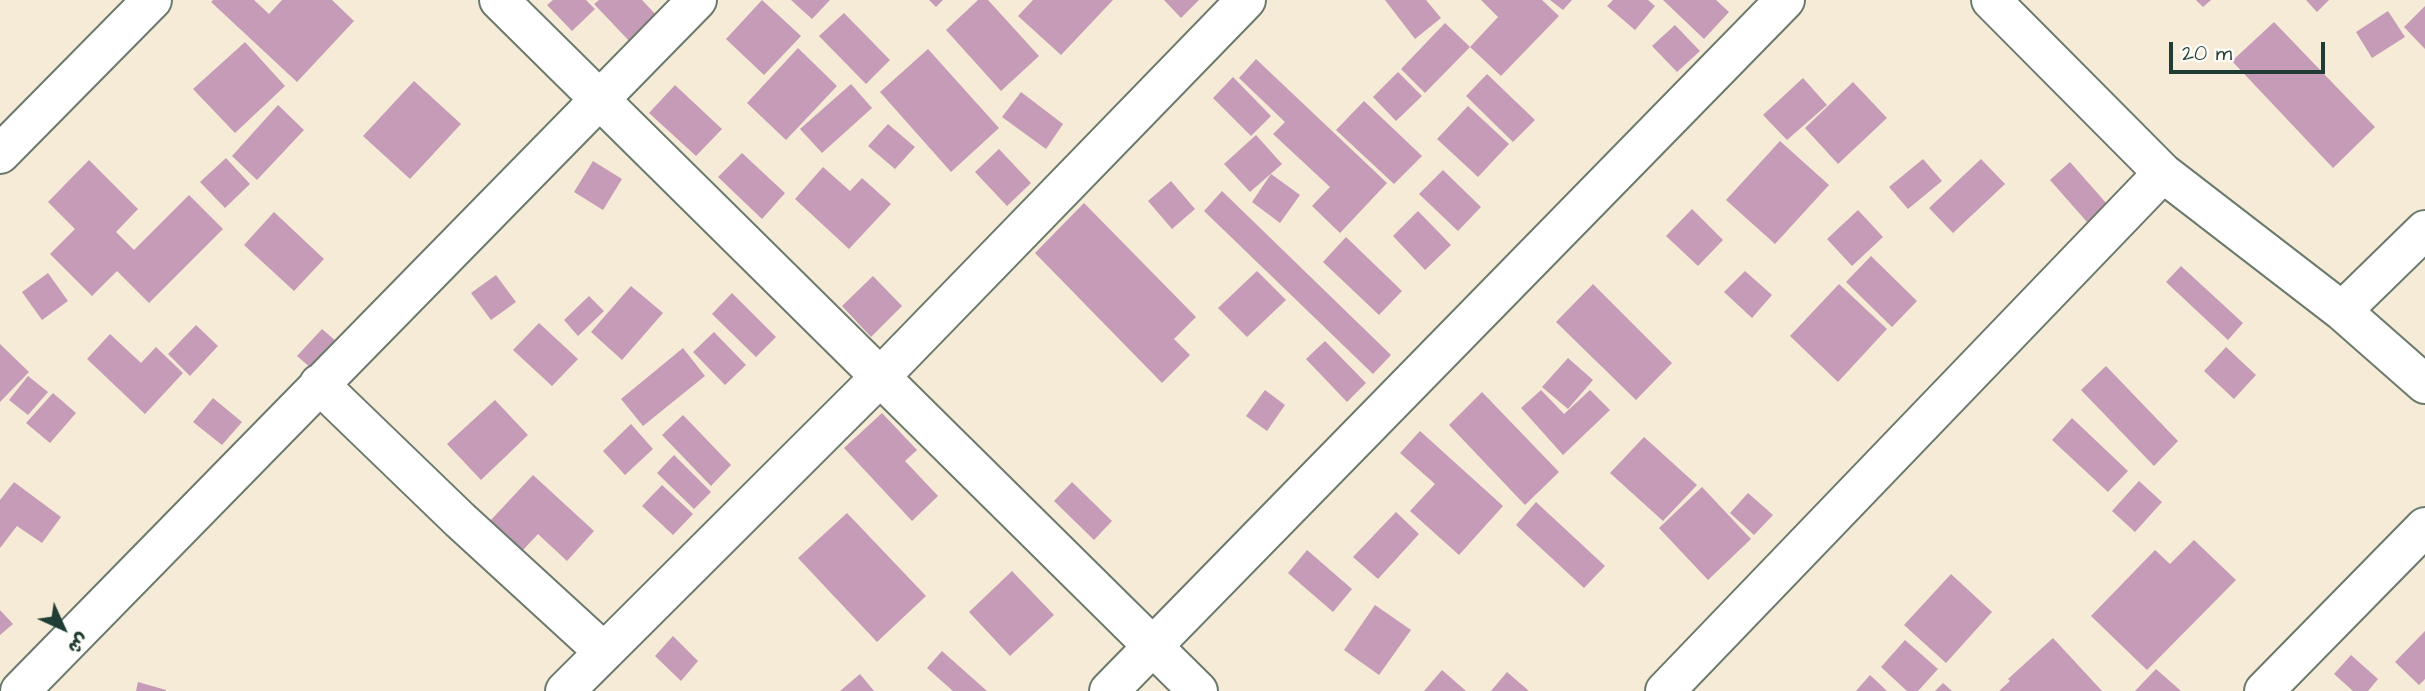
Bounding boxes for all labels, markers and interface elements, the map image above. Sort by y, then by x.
scale bar [2173,28,2329,72]
text: 20 m [2182,39,2232,68]
north arrow [28,593,98,663]
text: ش [61,626,95,660]

